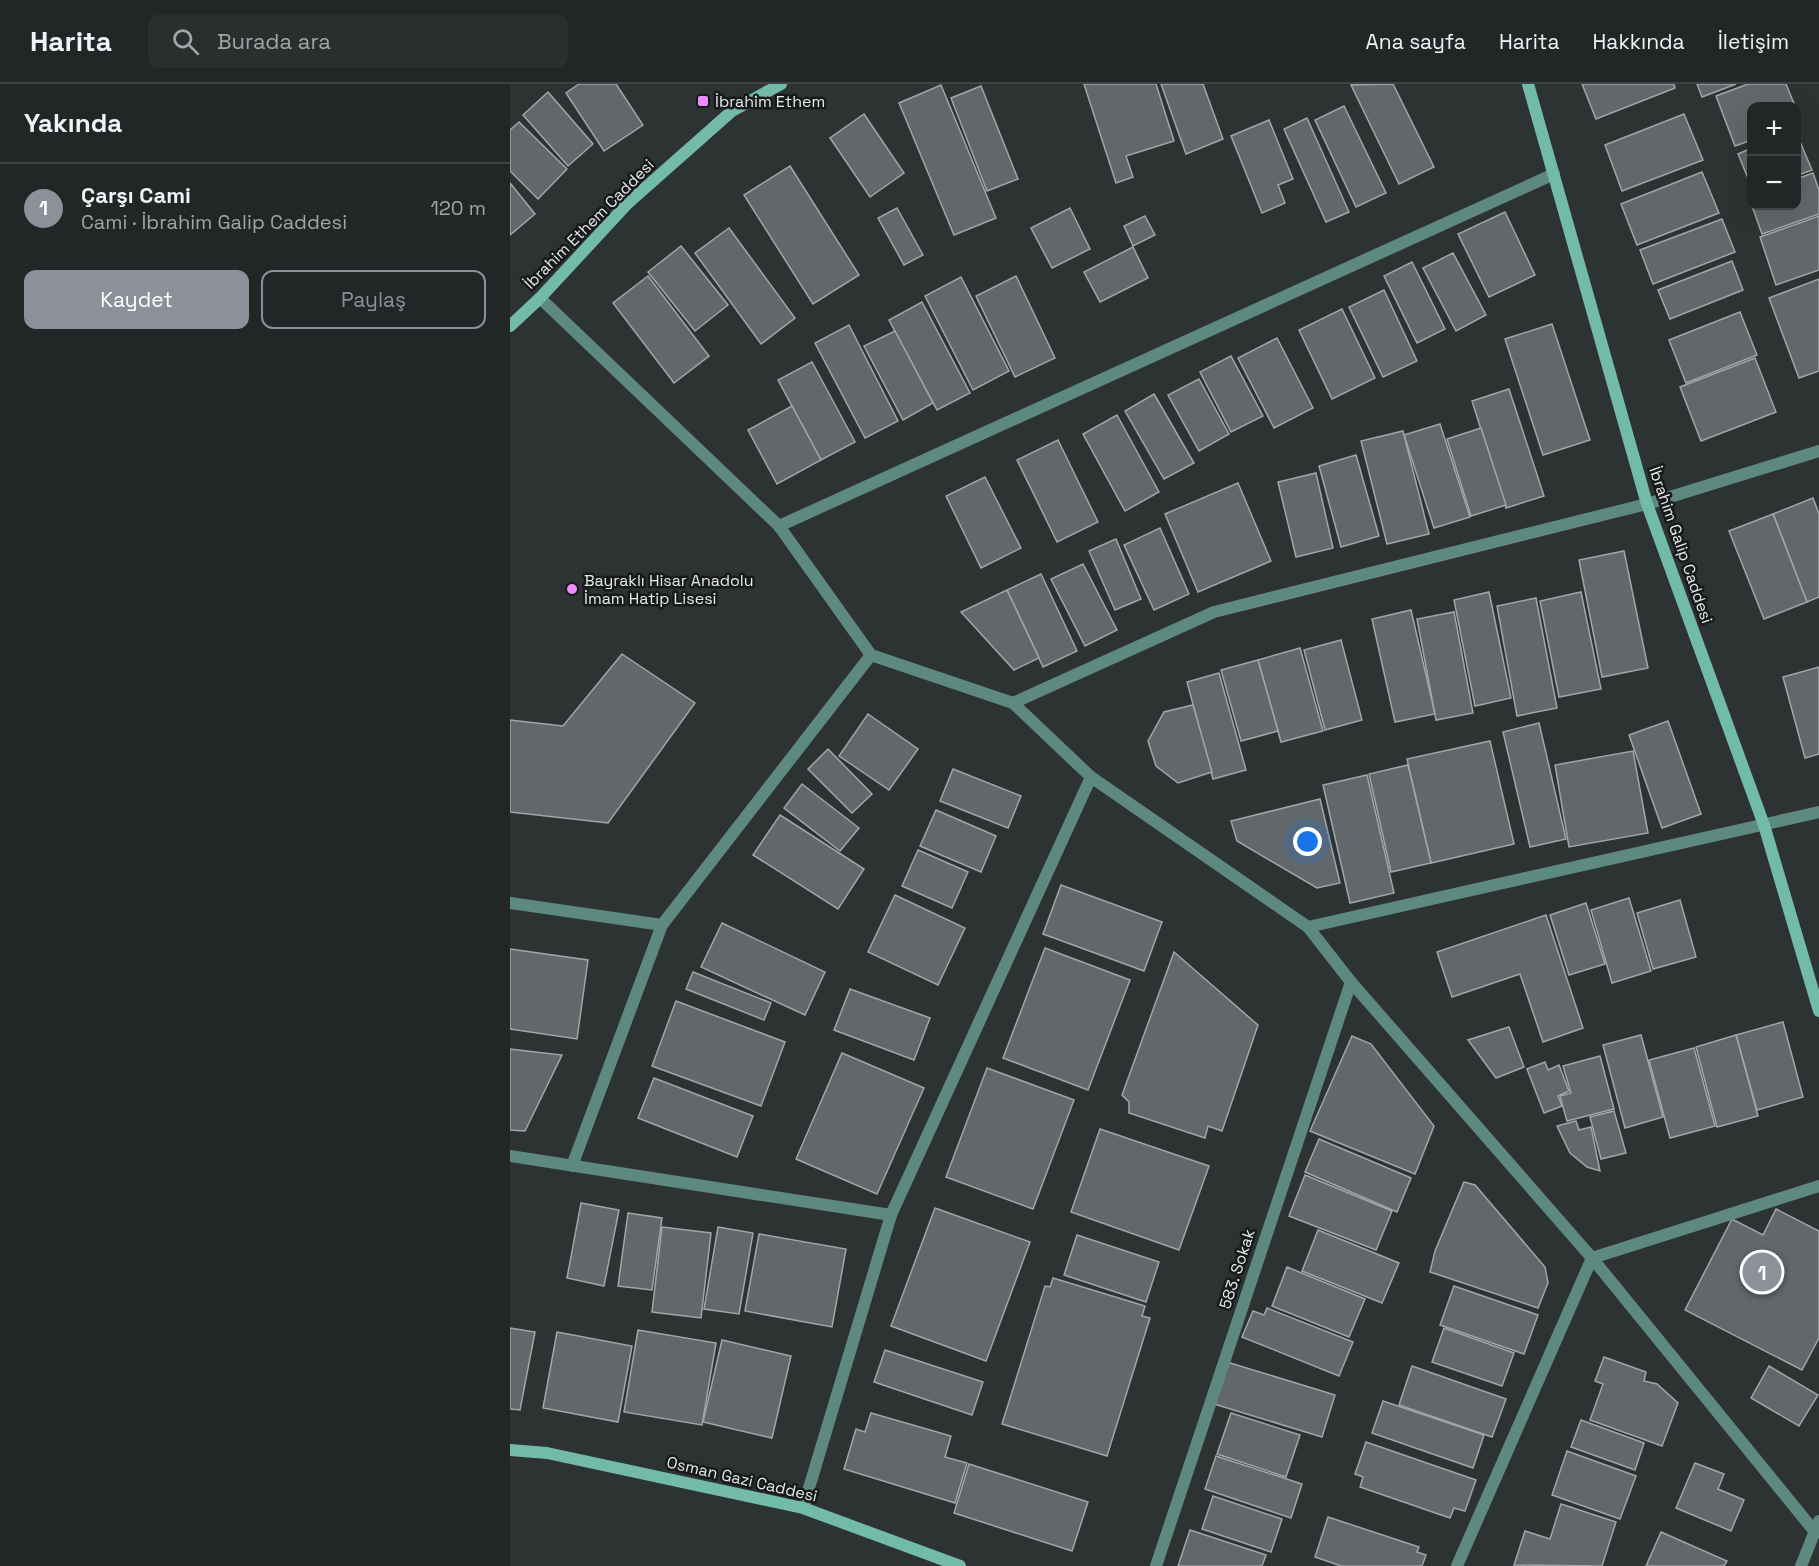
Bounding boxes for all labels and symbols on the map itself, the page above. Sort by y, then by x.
place label: İbrahim Ethem [715,91,825,112]
marker: İbrahim Ethem [696,94,710,108]
street label: İbrahim Ethem Caddesi [519,154,659,294]
street label: İbrahim Galip Caddesi [1644,464,1718,626]
place label: Bayraklı Hisar Anadolu İmam Hatip Lisesi [584,570,754,609]
marker: Bayraklı Hisar Anadolu İmam Hatip Lisesi [565,582,579,596]
your location [1293,827,1322,856]
street label: 583. Sokak [1214,1226,1260,1312]
pin: 1 [1742,1250,1782,1294]
street label: Osman Gazi Caddesi [665,1451,819,1507]

